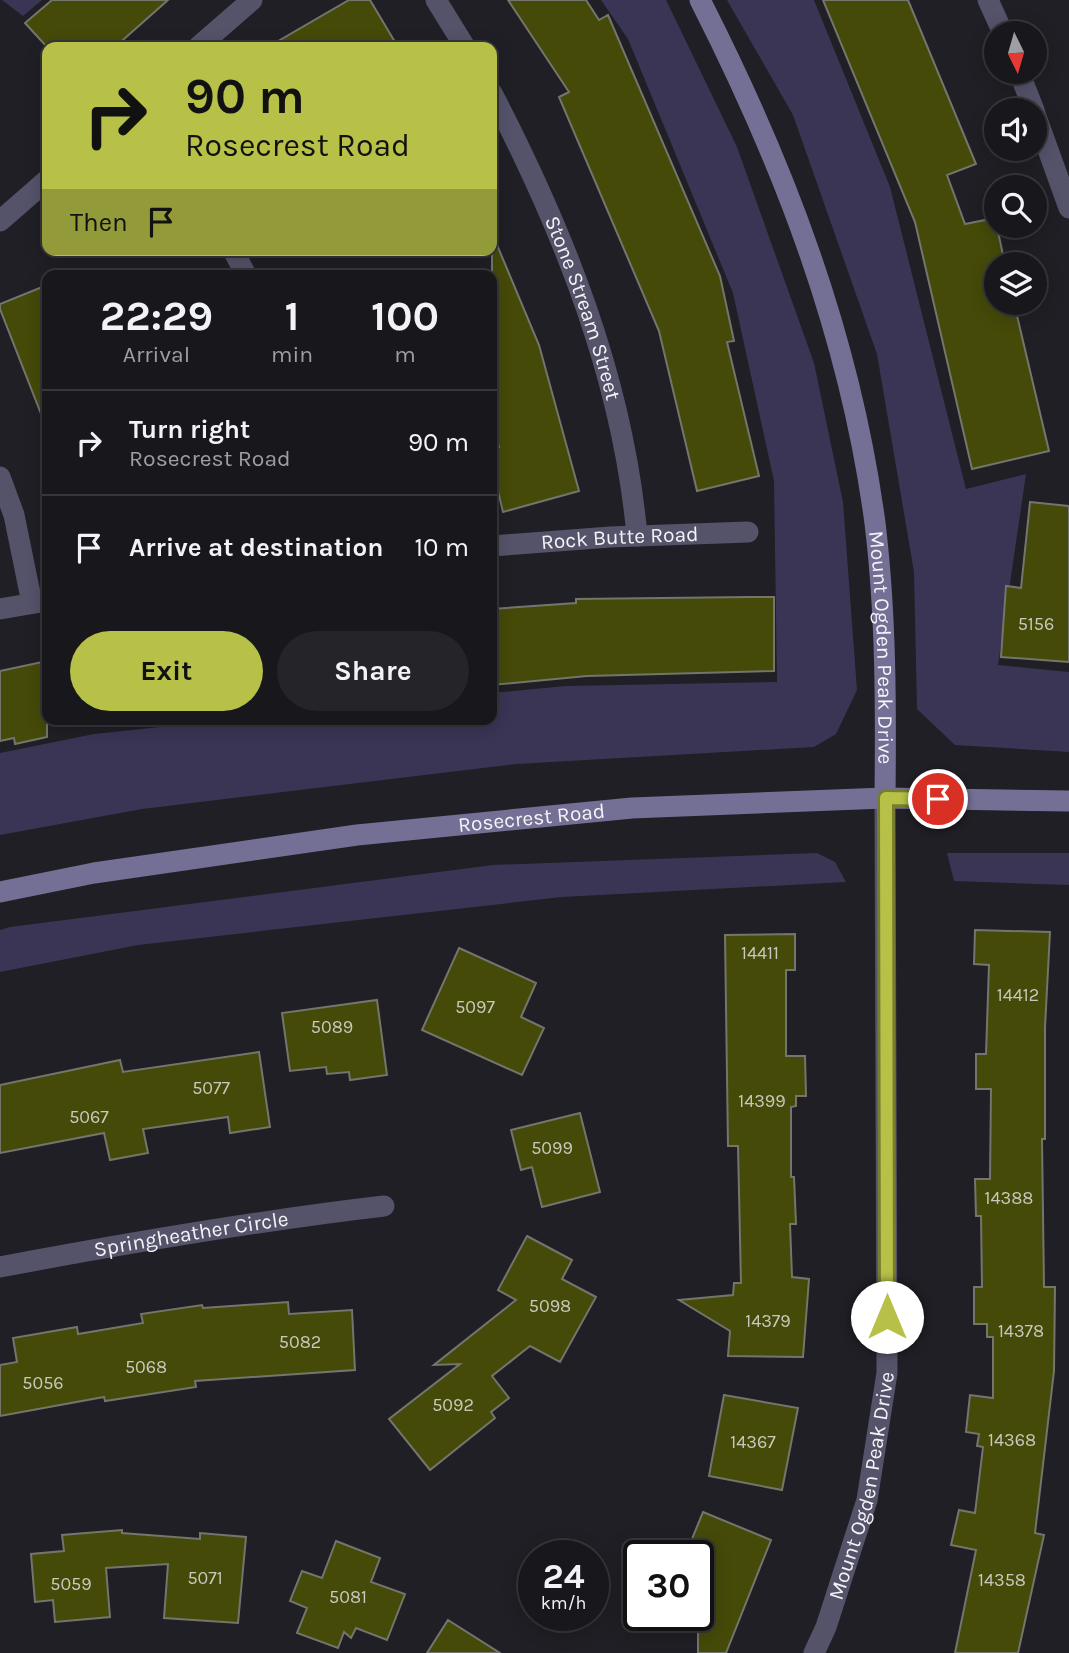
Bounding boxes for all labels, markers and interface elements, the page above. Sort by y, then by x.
north arrow [984,21,1046,84]
map controls [984,21,1047,315]
text: 90 m [185,68,305,125]
icon: right [70,70,161,161]
button: sound [984,98,1047,161]
text: Rosecrest Road [185,127,410,164]
button: search [984,175,1047,238]
icon: arrive [142,203,180,241]
text: Then [70,207,128,238]
street label: Stone Stream Street [540,212,625,403]
button: layers [984,252,1047,315]
text: 22:29 [100,291,213,341]
text: 1 [285,291,300,341]
text: 100 [371,291,439,341]
text: Arrival [123,341,190,368]
text: min [271,341,313,368]
text: m [394,341,416,368]
text: Turn right [129,414,250,445]
icon: right [70,424,108,462]
text: 90 m [408,427,469,458]
text: Rosecrest Road [129,445,291,472]
street label: Rock Butte Road [540,522,699,554]
icon: arrive [70,529,108,567]
street label: Mount Ogden Peak Drive [864,530,897,764]
text: Arrive at destination [129,532,383,563]
text: 10 m [414,532,469,563]
house number: 5156 [1018,613,1054,635]
button: Exit [70,631,263,711]
button: Share [277,631,469,711]
pin [908,769,968,829]
icon: arrive [919,780,957,818]
street label: Rosecrest Road [457,799,606,837]
house number: 14411 [741,942,779,964]
house number: 14412 [997,984,1039,1006]
house number: 5097 [455,996,495,1018]
house number: 5089 [311,1016,353,1038]
house number: 5077 [192,1077,230,1099]
house number: 14399 [738,1090,786,1112]
house number: 5067 [69,1106,109,1128]
house number: 5099 [531,1137,573,1159]
house number: 14388 [985,1187,1033,1209]
street label: Springheather Circle [92,1207,290,1262]
position arrow [850,1280,924,1354]
house number: 5098 [529,1295,571,1317]
house number: 14379 [745,1310,791,1332]
house number: 14378 [998,1320,1044,1342]
house number: 5082 [279,1331,321,1353]
house number: 5068 [125,1356,167,1378]
street label: Mount Ogden Peak Drive [824,1370,899,1603]
house number: 5056 [22,1372,64,1394]
house number: 5092 [432,1394,474,1416]
house number: 14368 [988,1429,1036,1451]
house number: 14367 [730,1431,776,1453]
speed limit sign: 30 [623,1540,714,1631]
text: 24 [543,1556,585,1597]
house number: 5071 [187,1567,223,1589]
house number: 14358 [978,1569,1026,1591]
house number: 5059 [50,1573,92,1595]
house number: 5081 [329,1586,367,1608]
text: km/h [541,1592,586,1614]

